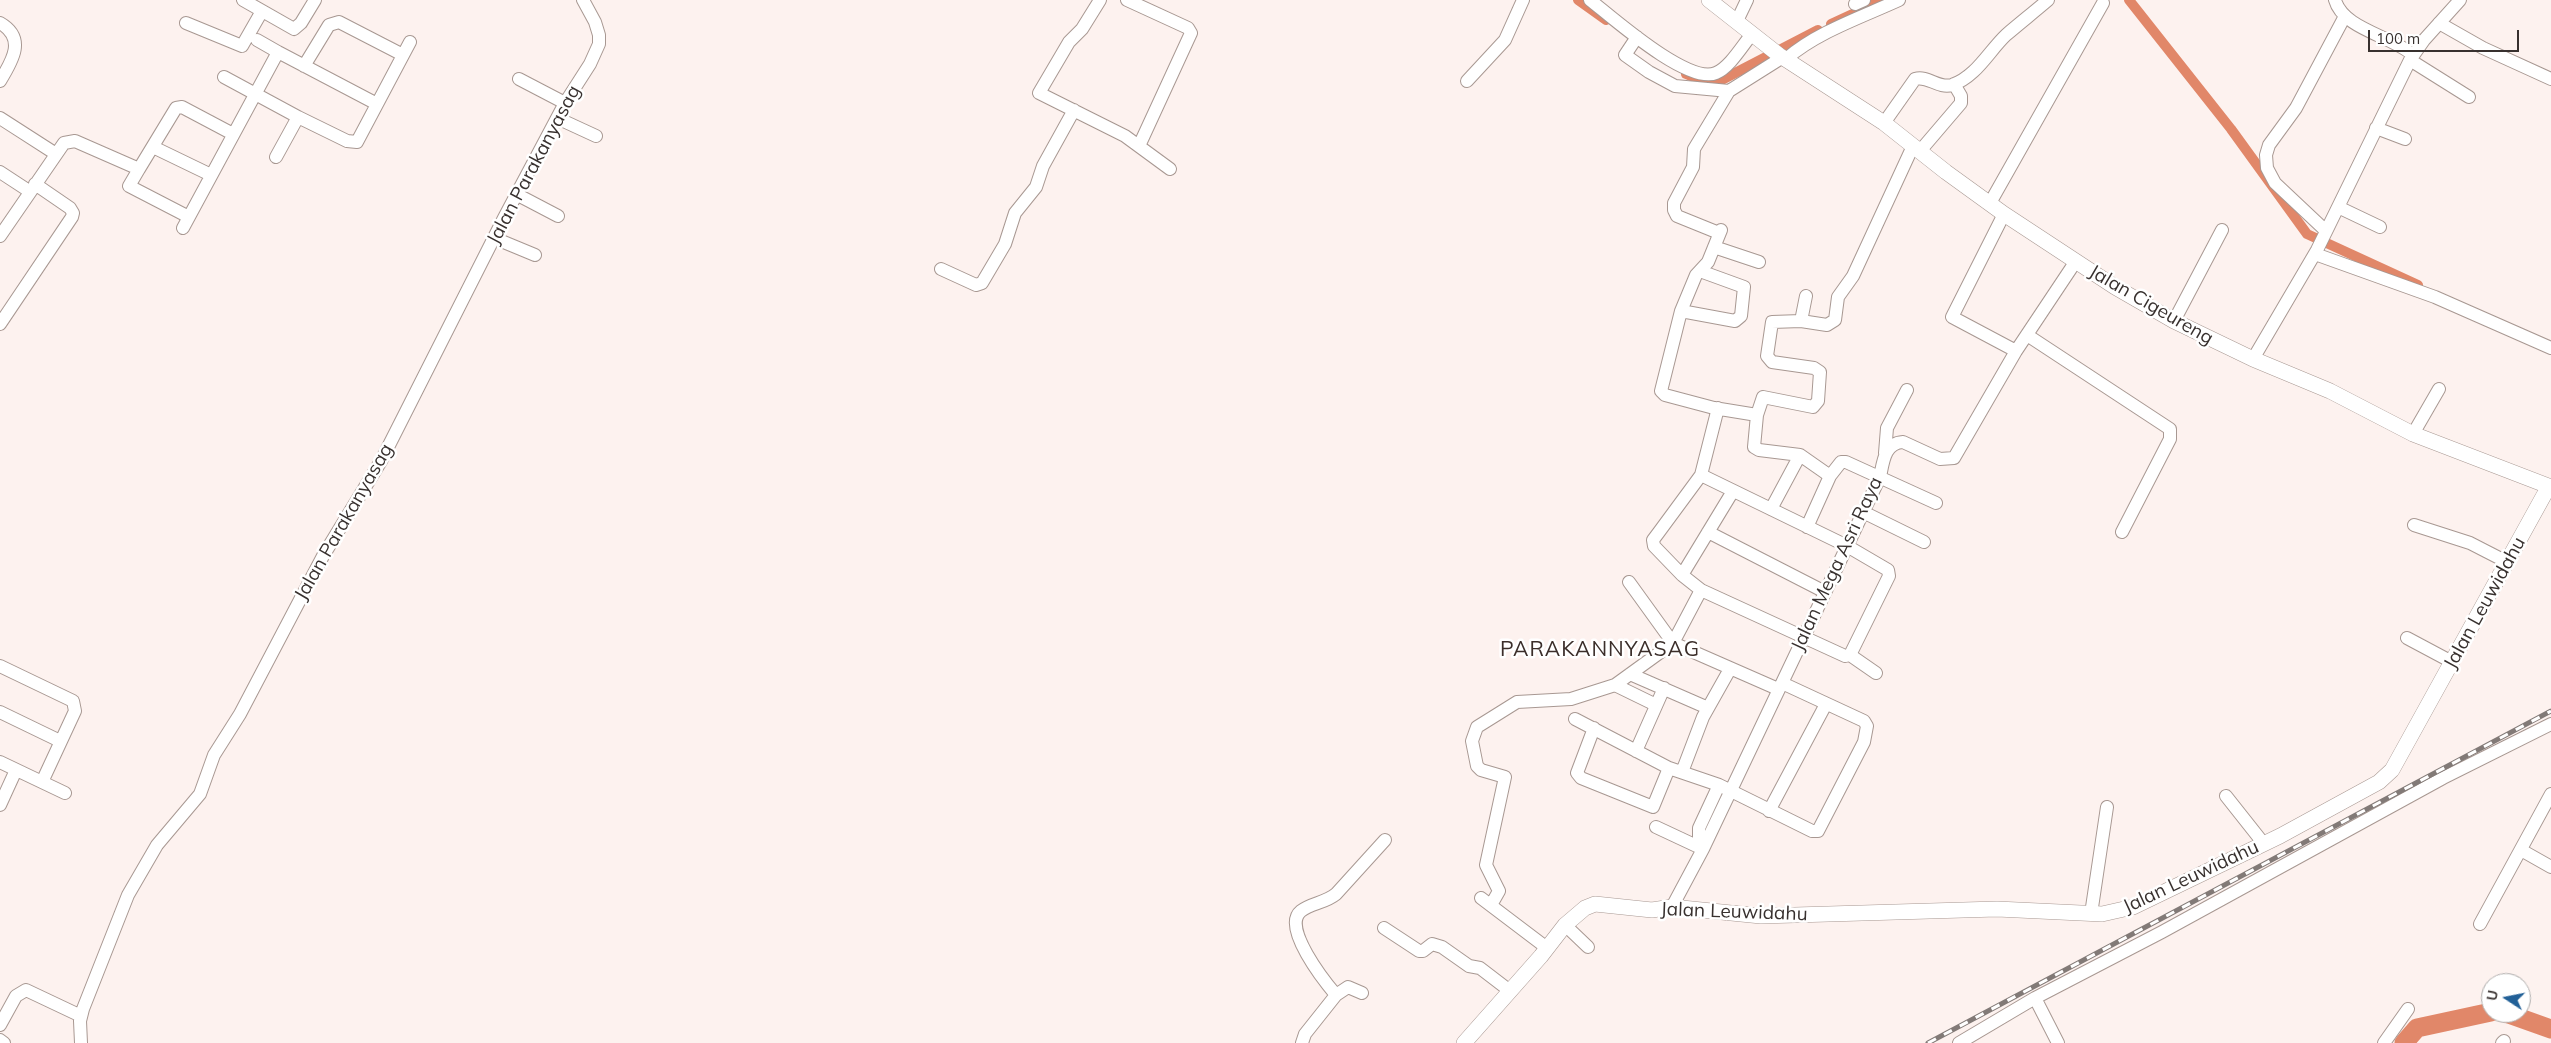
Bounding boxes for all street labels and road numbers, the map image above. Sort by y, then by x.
street label: Jalan Parakanyasag [482,82,586,248]
street label: Jalan Cigeureng [2085,260,2217,350]
street label: Jalan Parakanyasag [290,440,398,604]
street label: Jalan Mega Asri Raya [1787,473,1887,655]
street label: Jalan Leuwidahu [2439,533,2531,673]
street label: Jalan Leuwidahu [2119,836,2263,918]
street label: Jalan Leuwidahu [1660,898,1808,926]

